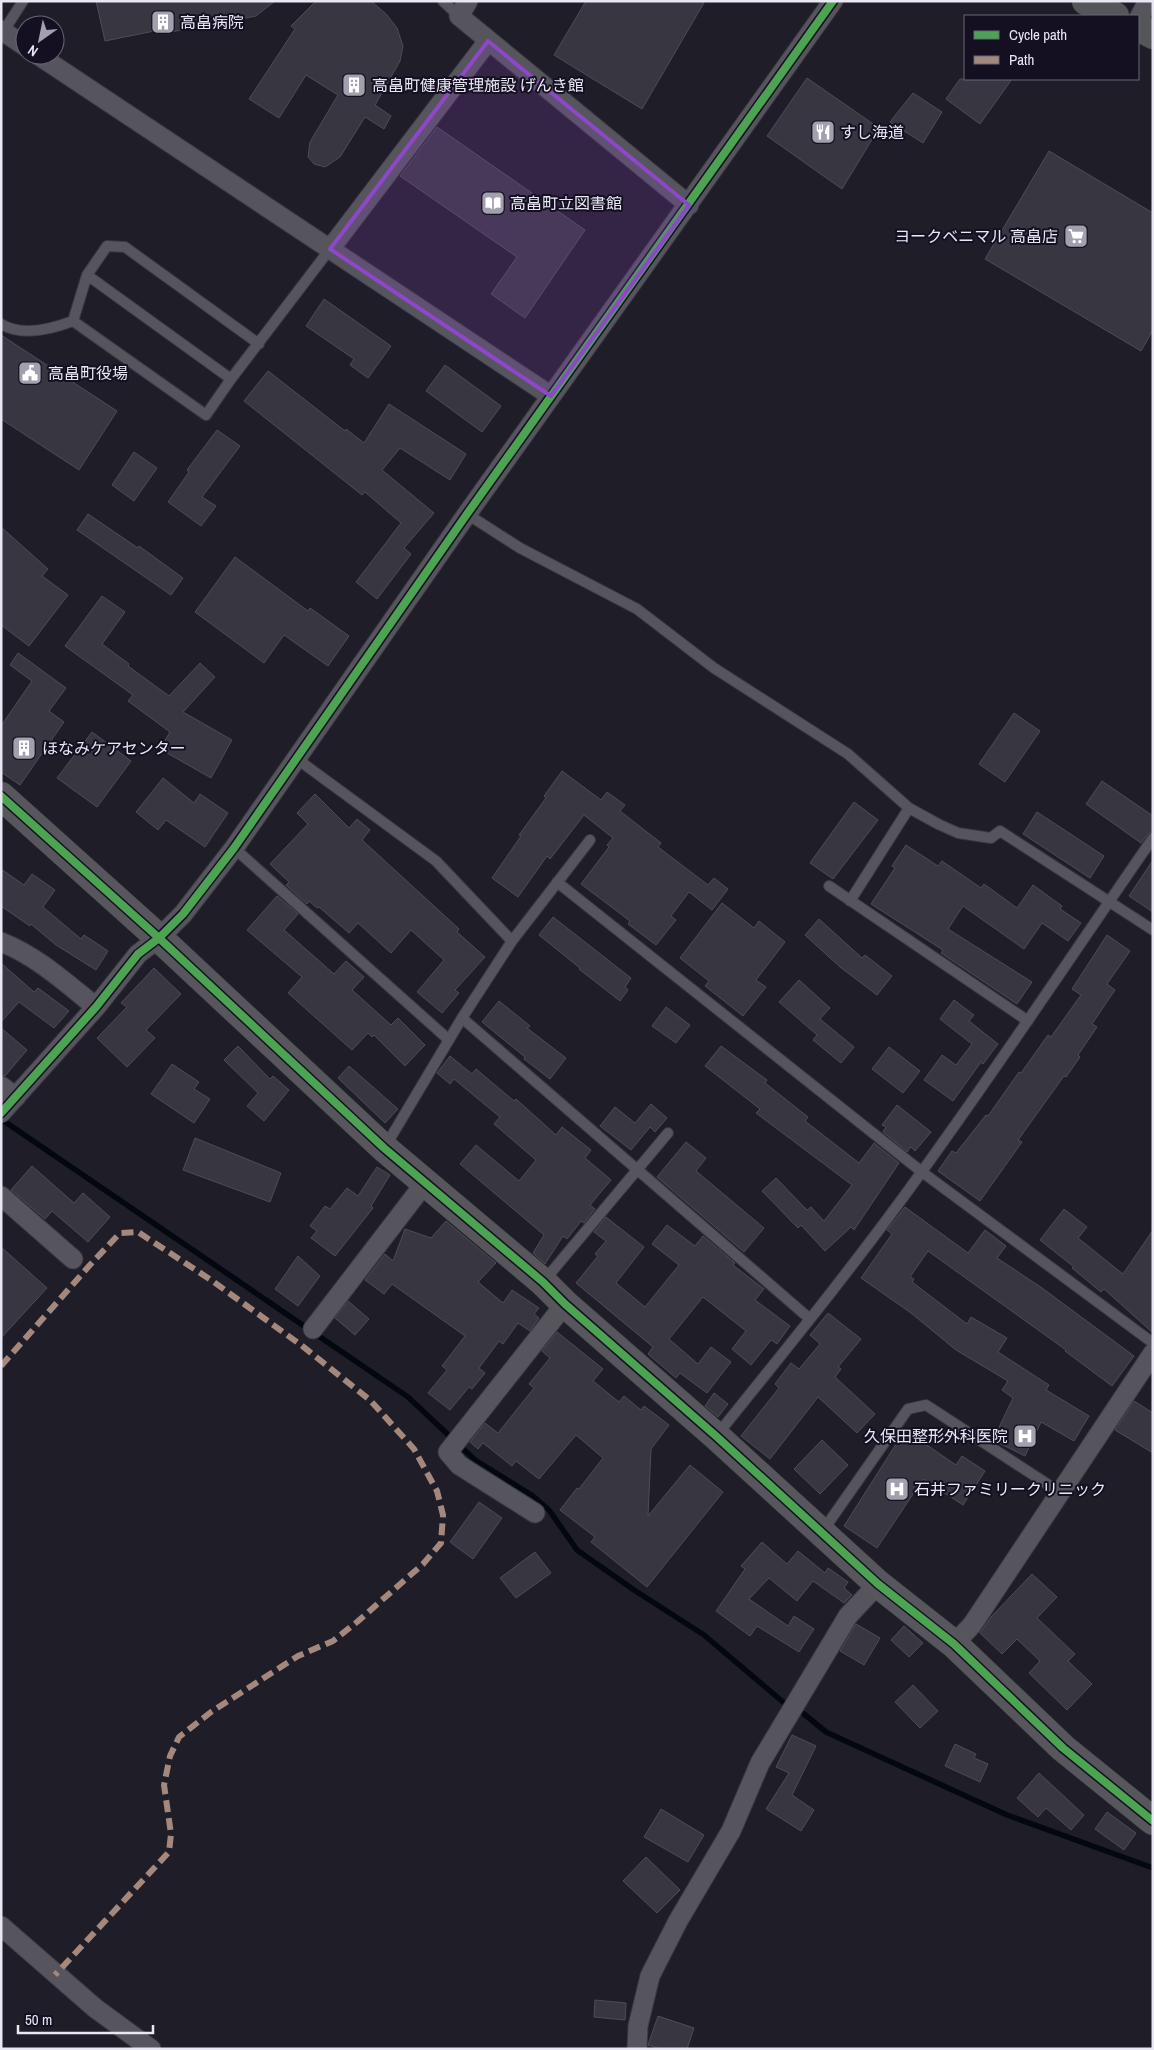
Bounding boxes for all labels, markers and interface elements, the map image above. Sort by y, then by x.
building icon: 高畠病院 [150,9,176,35]
place label: 高畠病院 [180,11,244,33]
north arrow [15,15,65,65]
legend [964,15,1139,80]
text: Cycle path [1009,24,1067,45]
text: N [25,41,41,61]
text: Path [1009,49,1034,70]
building icon: 高畠町健康管理施設 げんき館 [341,72,367,98]
place label: 高畠町健康管理施設 げんき館 [372,74,584,96]
restaurant icon: すし海道 [810,119,836,145]
place label: すし海道 [840,121,904,143]
library icon: 高畠町立図書館 [480,190,506,216]
place label: 高畠町立図書館 [510,192,622,214]
supermarket icon: ヨークベニマル 高畠店 [1063,223,1089,249]
place label: ヨークベニマル 高畠店 [894,225,1058,247]
public building icon: 高畠町役場 [17,360,43,386]
place label: 高畠町役場 [48,362,128,384]
building icon: ほなみケアセンター [11,735,37,761]
place label: ほなみケアセンター [42,737,186,759]
hospital icon: 久保田整形外科医院 [1012,1423,1038,1449]
place label: 久保田整形外科医院 [864,1425,1008,1447]
hospital icon: 石井ファミリークリニック [884,1476,910,1502]
place label: 石井ファミリークリニック [914,1478,1106,1500]
scale bar [18,2002,152,2034]
text: 50 m [25,2009,52,2030]

